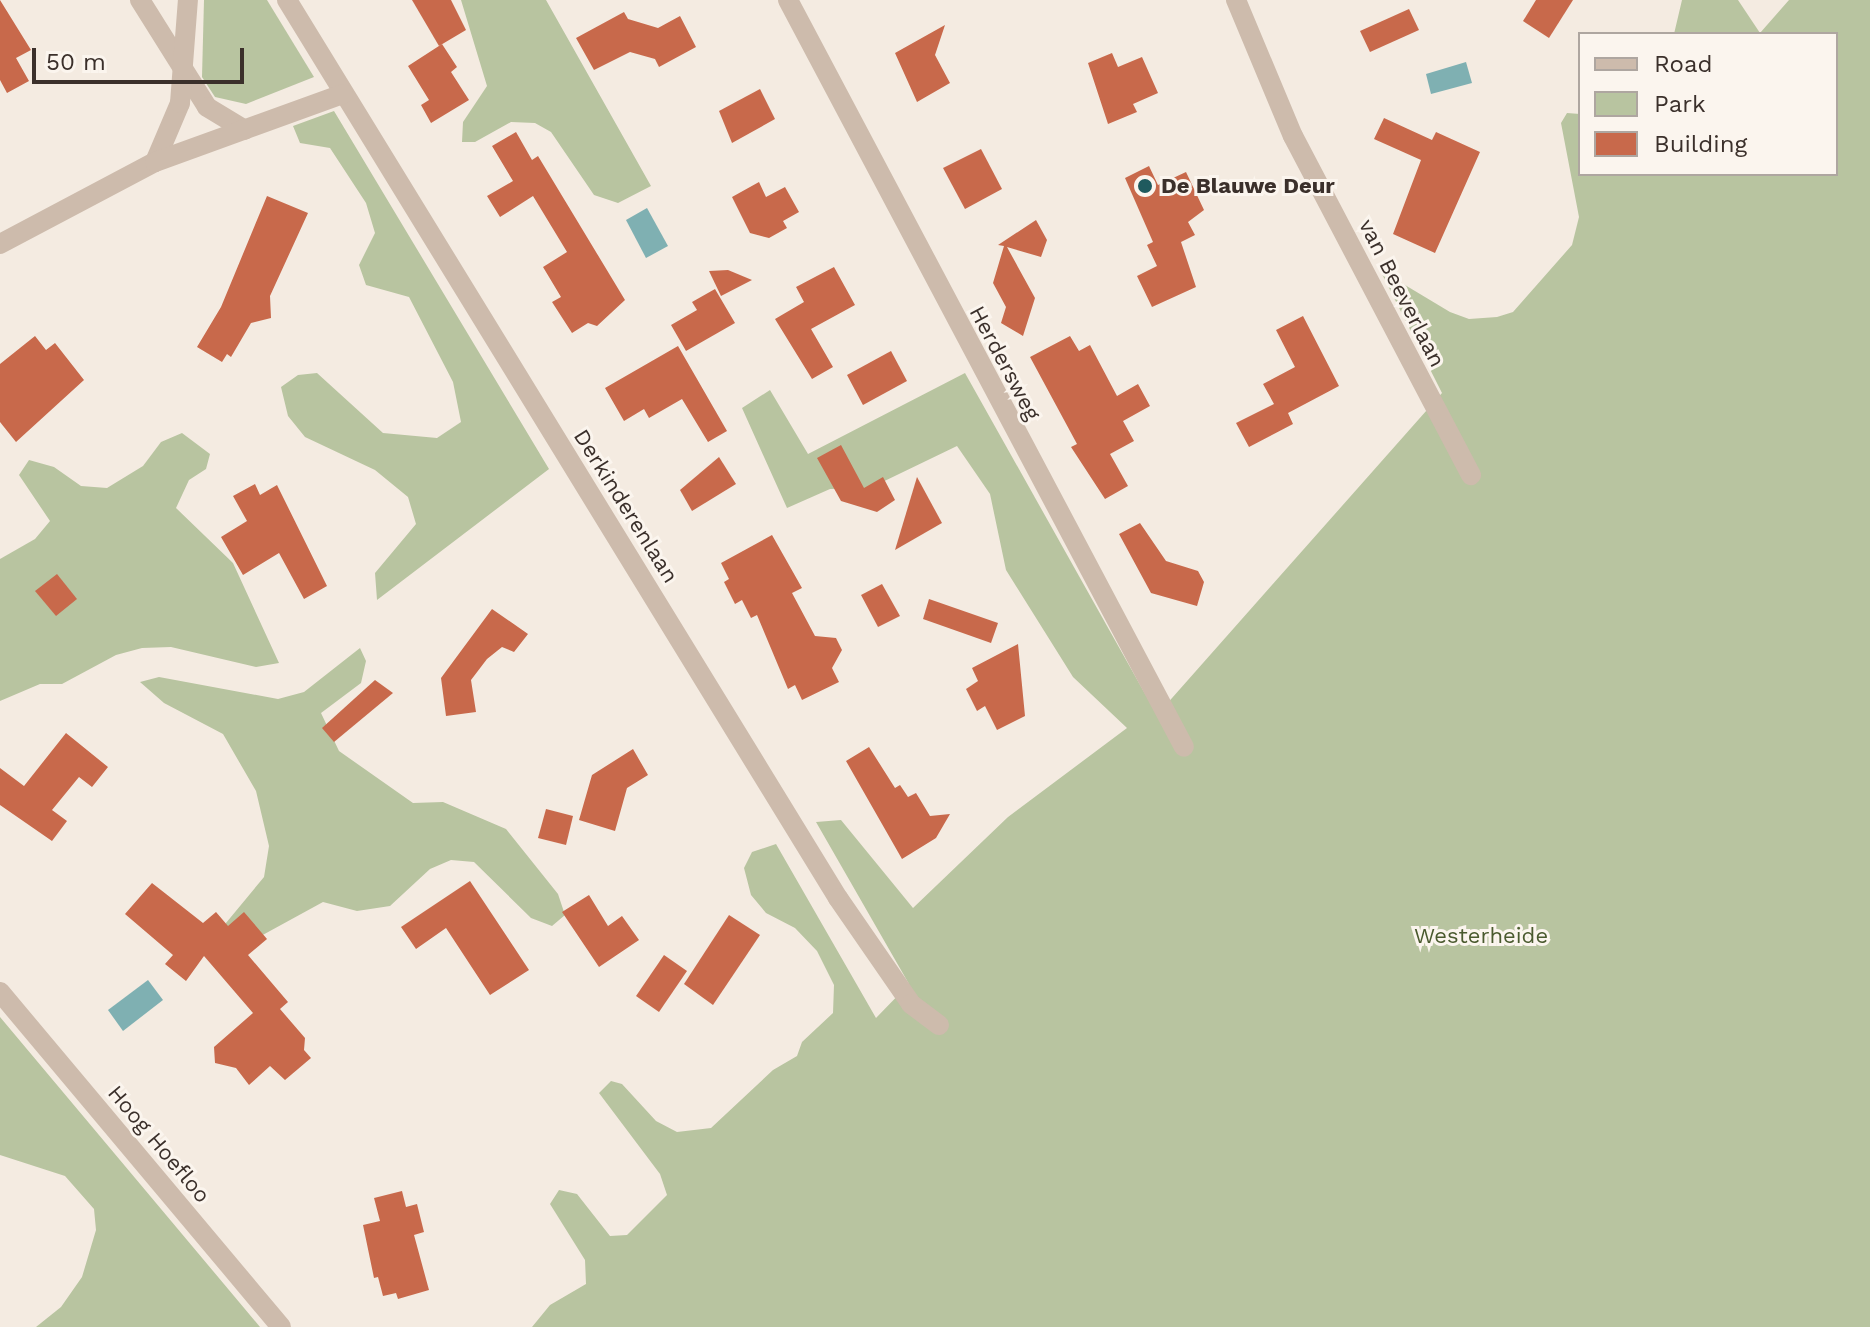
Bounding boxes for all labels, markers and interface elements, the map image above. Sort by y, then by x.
scale bar [36,32,248,82]
legend [1578,32,1838,176]
text: 50 m [46,48,106,76]
text: Road [1654,50,1713,78]
text: Park [1654,90,1706,118]
text: Building [1654,130,1747,158]
place label: De Blauwe Deur [1161,173,1335,199]
marker: De Blauwe Deur [1136,177,1154,195]
street label: van Beeverlaan [1353,215,1451,371]
street label: Herdersweg [964,301,1046,425]
street label: Derkinderenlaan [568,424,684,588]
park label: Westerheide [1414,923,1548,949]
street label: Hoog Hoefloo [102,1080,216,1208]

